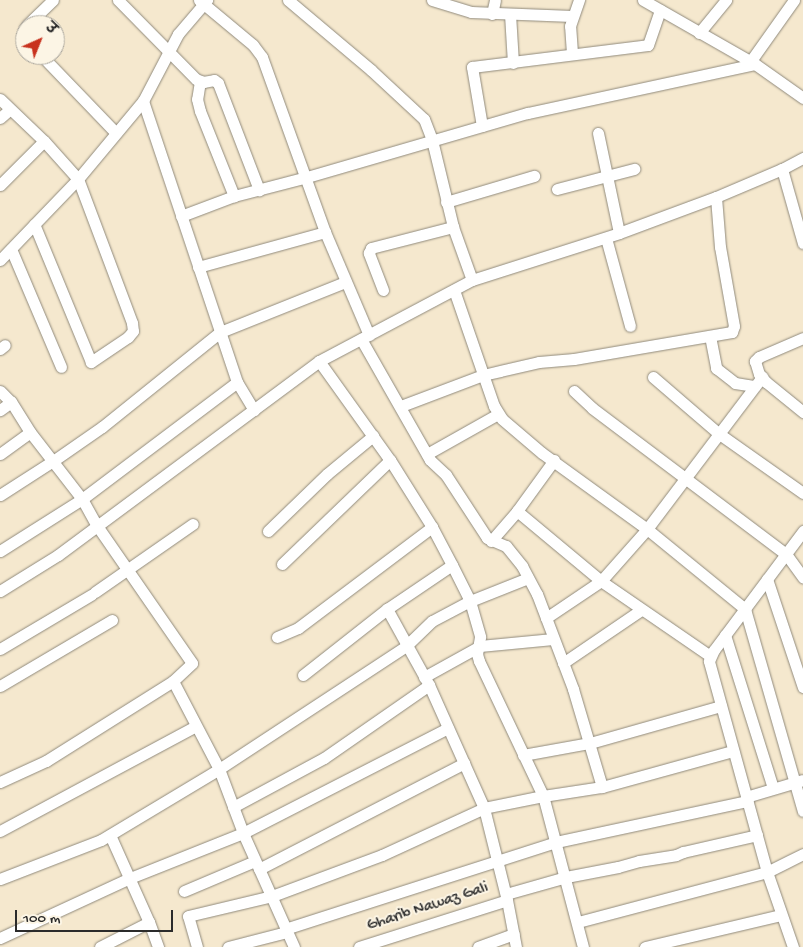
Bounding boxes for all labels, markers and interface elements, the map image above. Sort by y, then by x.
north arrow [15,15,65,65]
text: उ [41,20,59,39]
street label: Gharib Nawaz Gali [365,879,491,937]
scale bar [18,900,175,932]
text: 100 m [23,910,60,928]

